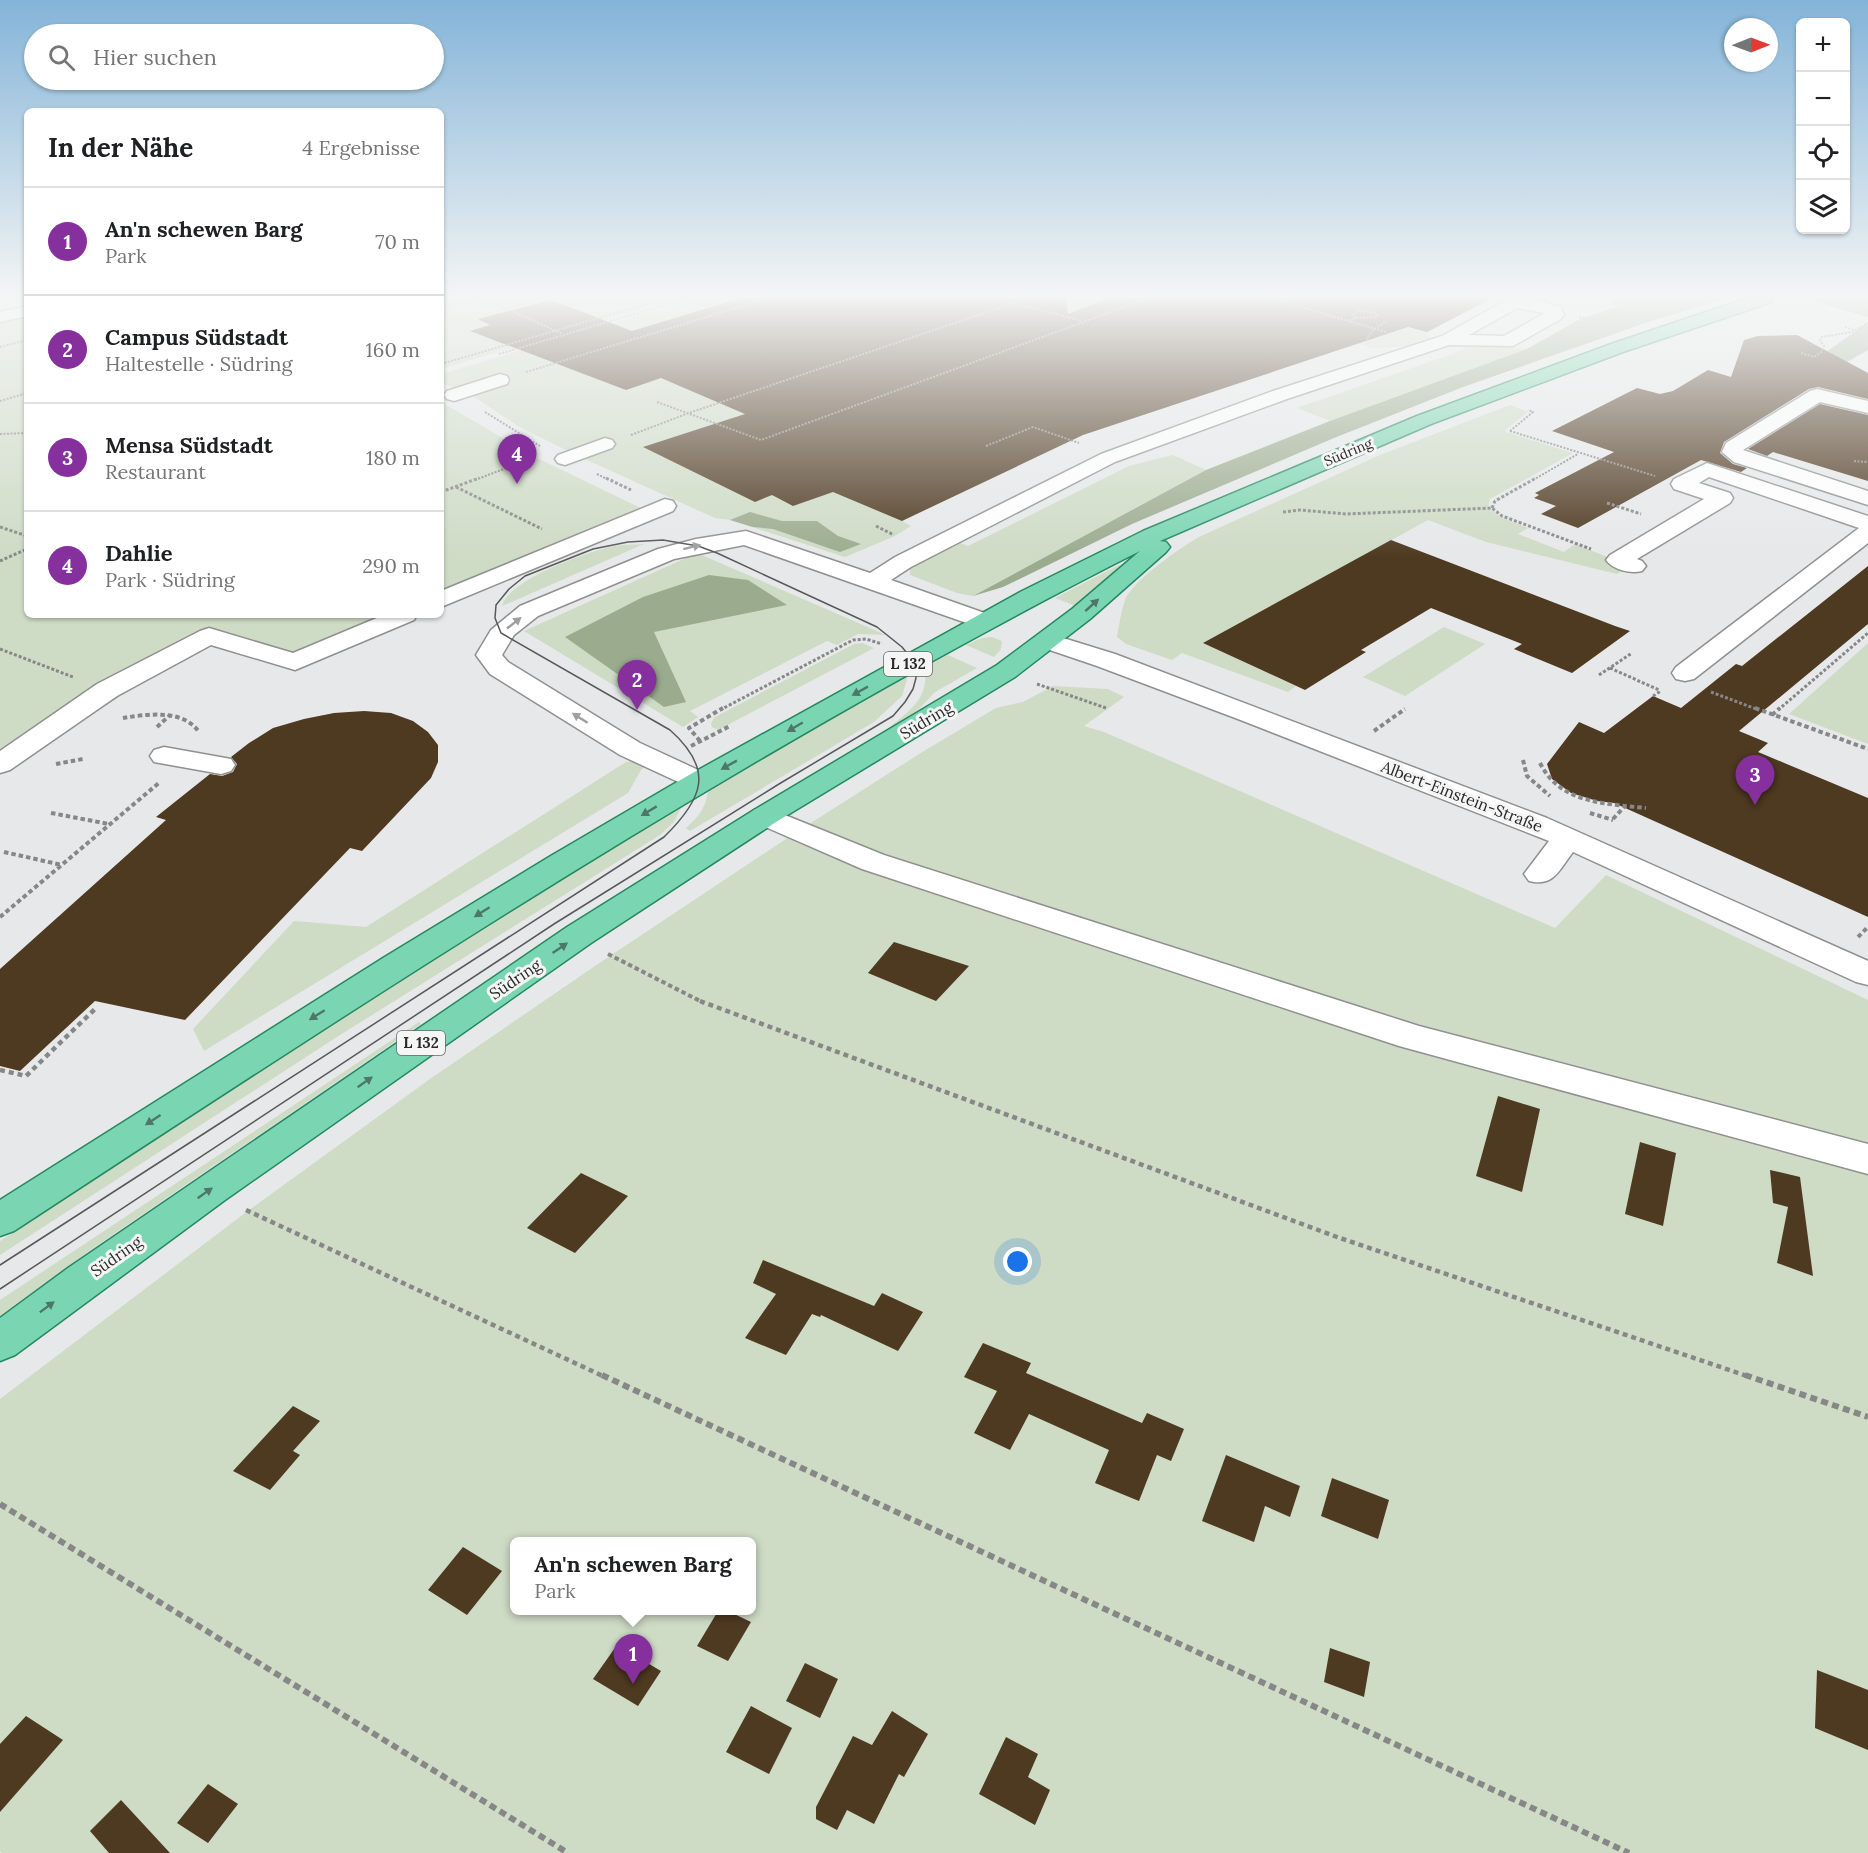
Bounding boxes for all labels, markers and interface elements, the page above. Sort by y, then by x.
north arrow [1724,18,1778,72]
map controls [1796,18,1850,234]
button: + [1796,18,1850,72]
search box [24,24,444,90]
icon: search [45,41,78,74]
text: Hier suchen [93,43,217,71]
button: − [1796,72,1850,126]
button: locate [1796,126,1850,180]
text: In der Nähe [48,131,193,164]
text: 4 Ergebnisse [302,135,420,160]
button: layers [1796,180,1850,234]
text: An'n schewen Barg [105,215,303,243]
text: 1 [63,229,72,254]
text: 70 m [375,229,420,254]
text: Park [105,243,147,268]
text: Campus Südstadt [105,323,288,351]
text: 2 [62,337,73,362]
text: 160 m [366,337,420,362]
text: Haltestelle · Südring [105,351,292,376]
text: Mensa Südstadt [105,431,273,459]
pin: 4 [498,434,536,484]
street label: Südring [1321,434,1375,470]
text: 3 [62,445,73,470]
text: 180 m [366,445,420,470]
text: Restaurant [105,459,206,484]
text: Dahlie [105,539,173,567]
one-way arrow [683,541,702,551]
text: 4 [62,553,73,578]
text: 290 m [362,553,420,578]
text: Park · Südring [105,567,235,592]
one-way arrow [1084,599,1099,612]
one-way arrow [506,617,521,629]
road number: L 132 [884,652,932,676]
pin: 2 [618,660,656,710]
one-way arrow [851,686,868,696]
street label: Südring [896,696,957,744]
one-way arrow [572,713,588,724]
one-way arrow [786,722,803,732]
street label: Albert-Einstein-Straße [1378,756,1546,836]
pin: 3 [1736,756,1774,805]
one-way arrow [721,759,737,770]
one-way arrow [640,806,657,816]
one-way arrow [474,907,490,918]
one-way arrow [552,942,568,954]
street label: Südring [485,954,546,1004]
one-way arrow [309,1010,325,1021]
road number: L 132 [397,1031,445,1055]
one-way arrow [357,1077,373,1088]
one-way arrow [144,1115,161,1126]
one-way arrow [198,1188,213,1200]
street label: Südring [86,1230,146,1281]
your location [1003,1247,1032,1276]
one-way arrow [38,1301,54,1313]
popup [510,1537,756,1615]
text: An'n schewen Barg [534,1550,732,1578]
text: Park [534,1578,576,1603]
pin: 1 [614,1634,652,1684]

